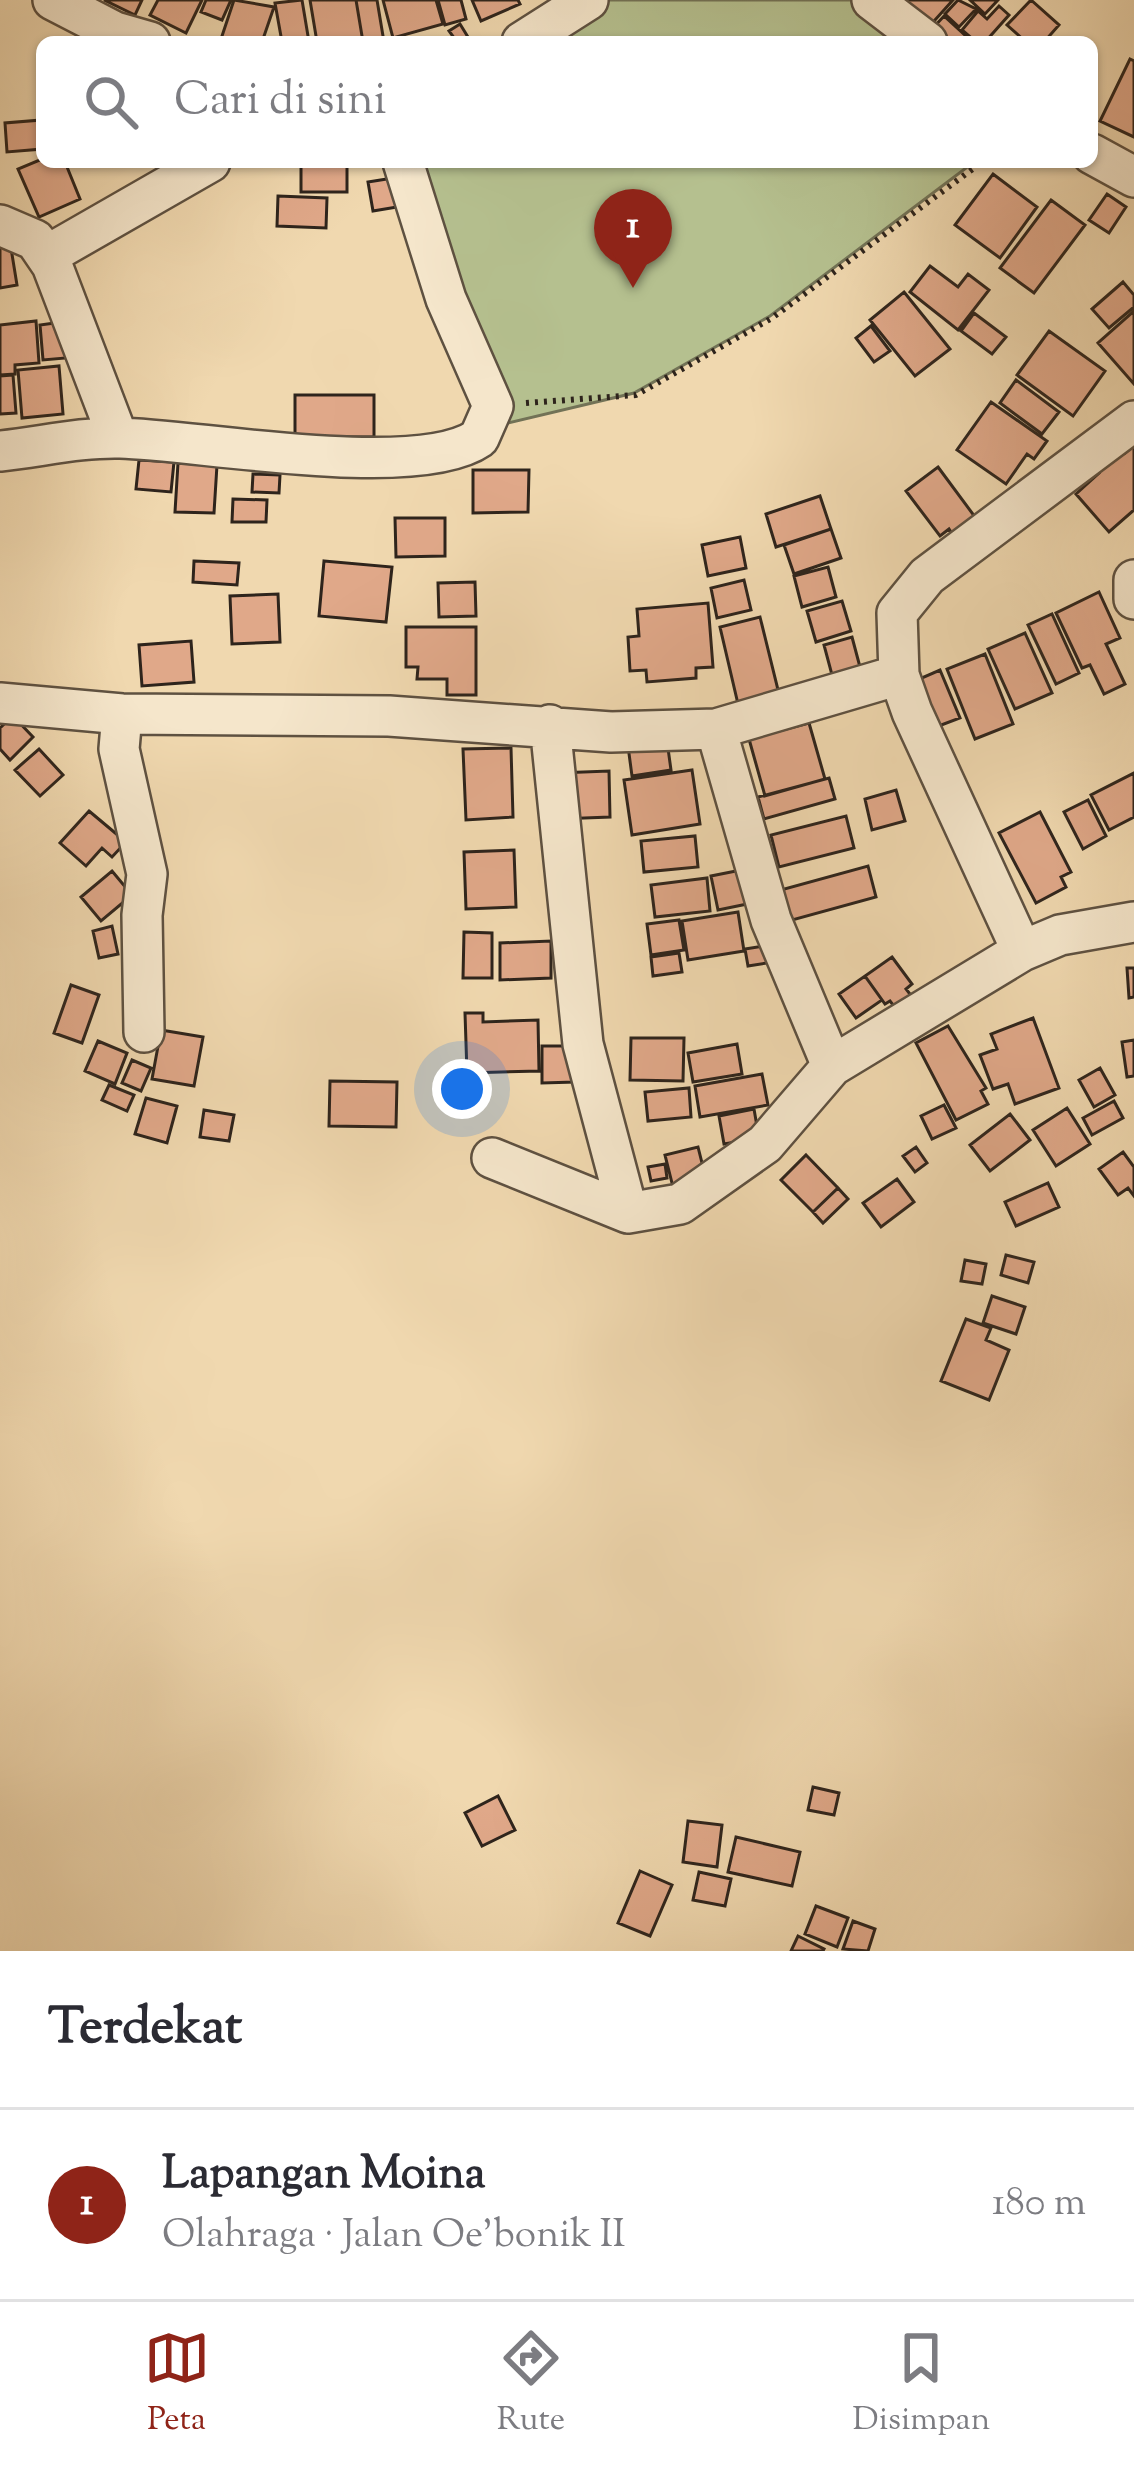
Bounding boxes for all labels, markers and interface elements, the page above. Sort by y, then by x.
search box [36,36,1098,168]
icon: search [78,69,144,135]
text: Cari di sini [174,70,387,135]
pin: 1 [594,189,672,288]
your location [432,1059,492,1119]
text: Terdekat [48,1993,242,2066]
text: Lapangan Moina [162,2144,486,2209]
text: 1 [80,2177,94,2233]
text: 180 m [992,2177,1086,2233]
text: Olahraga · Jalan Oe'bonik II [162,2209,625,2265]
tab: Peta [144,2325,210,2445]
tab: Rute [497,2325,565,2445]
tab: Disimpan [853,2325,990,2445]

